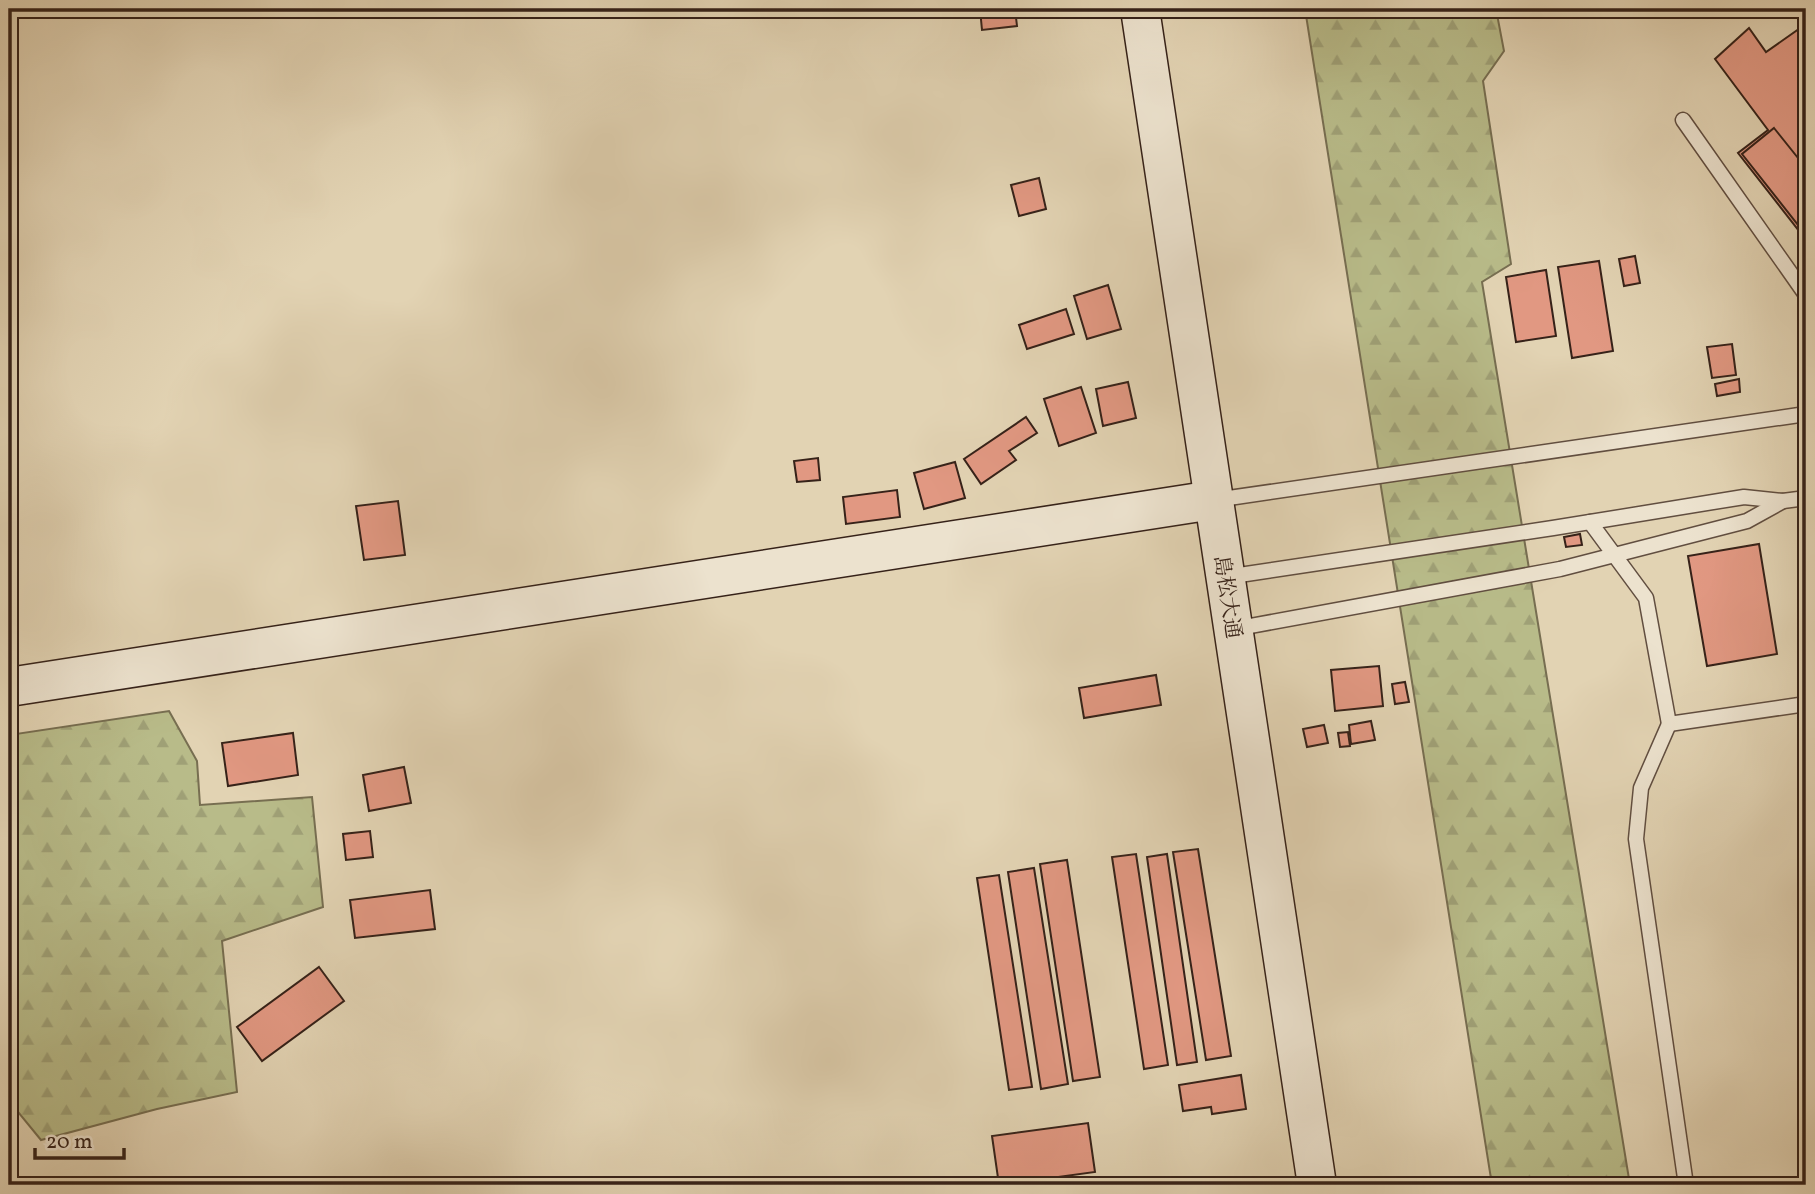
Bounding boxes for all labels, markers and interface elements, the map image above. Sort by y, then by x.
street label: 島松大通 [1206,553,1247,641]
scale bar [35,1117,124,1161]
text: 20 m [46,1128,92,1157]

